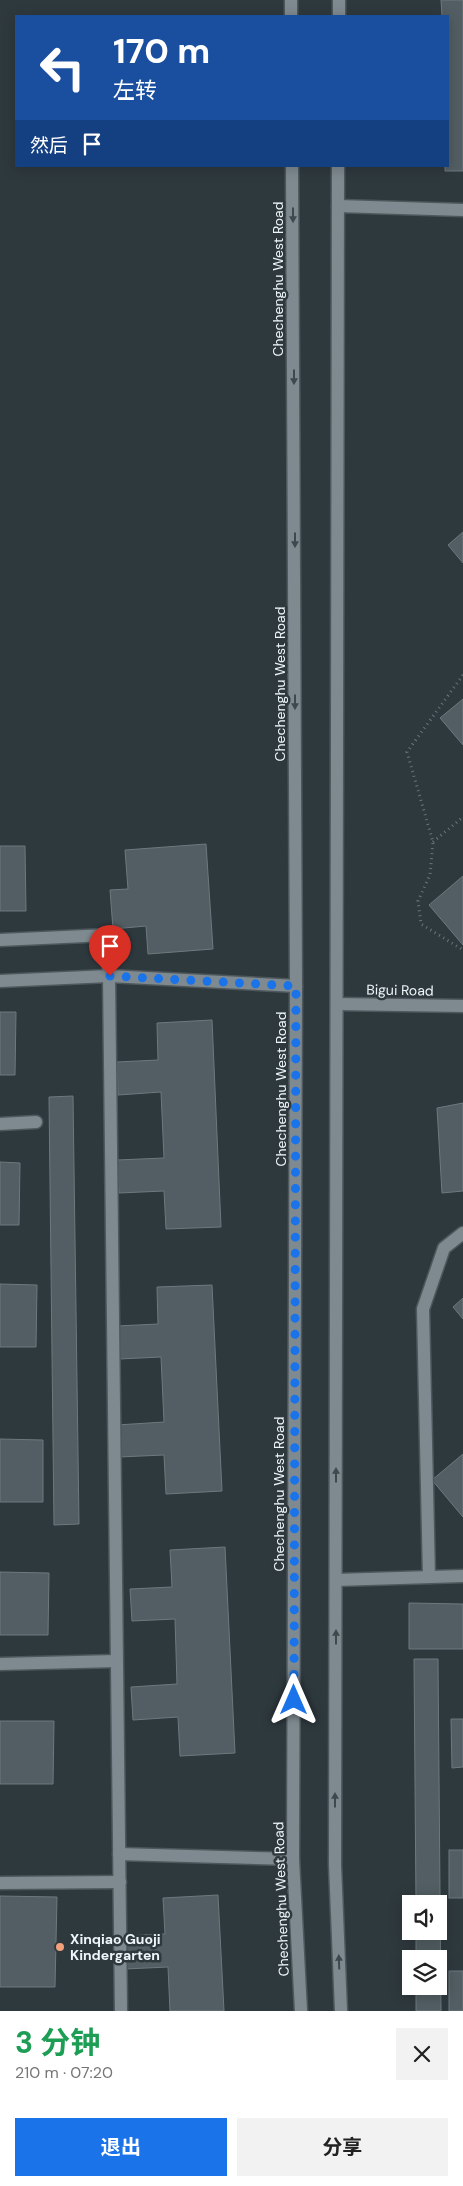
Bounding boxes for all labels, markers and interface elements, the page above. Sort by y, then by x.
text: 170 m [113,28,210,74]
icon: left [30,35,95,100]
text: 左转 [113,76,157,105]
icon: arrive [78,130,106,158]
text: 然后 [30,133,68,158]
street label: Chechenghu West Road [269,201,287,357]
one-way arrow [289,207,297,223]
one-way arrow [290,370,298,386]
one-way arrow [291,532,299,548]
street label: Chechenghu West Road [271,606,289,762]
one-way arrow [291,695,299,711]
pin [89,925,131,976]
icon: arrive [96,932,124,960]
street label: Bigui Road [366,980,434,1000]
street label: Chechenghu West Road [272,1011,290,1167]
street label: Chechenghu West Road [270,1416,288,1572]
one-way arrow [332,1467,340,1483]
one-way arrow [332,1629,340,1645]
position arrow [267,1673,319,1725]
one-way arrow [331,1792,339,1808]
street label: Chechenghu West Road [269,1821,293,1977]
map controls [402,1895,447,1995]
button: sound [402,1895,447,1940]
place label: Xinqiao Guoji Kindergarten [70,1930,161,1964]
marker: Xinqiao Guoji Kindergarten [54,1941,66,1953]
button: layers [402,1950,447,1995]
one-way arrow [334,1954,342,1970]
text: 3 分钟 [15,2023,100,2062]
button: close [396,2028,448,2080]
text: 210 m · 07:20 [15,2062,113,2083]
button: 退出 [15,2118,227,2176]
button: 分享 [237,2118,448,2176]

